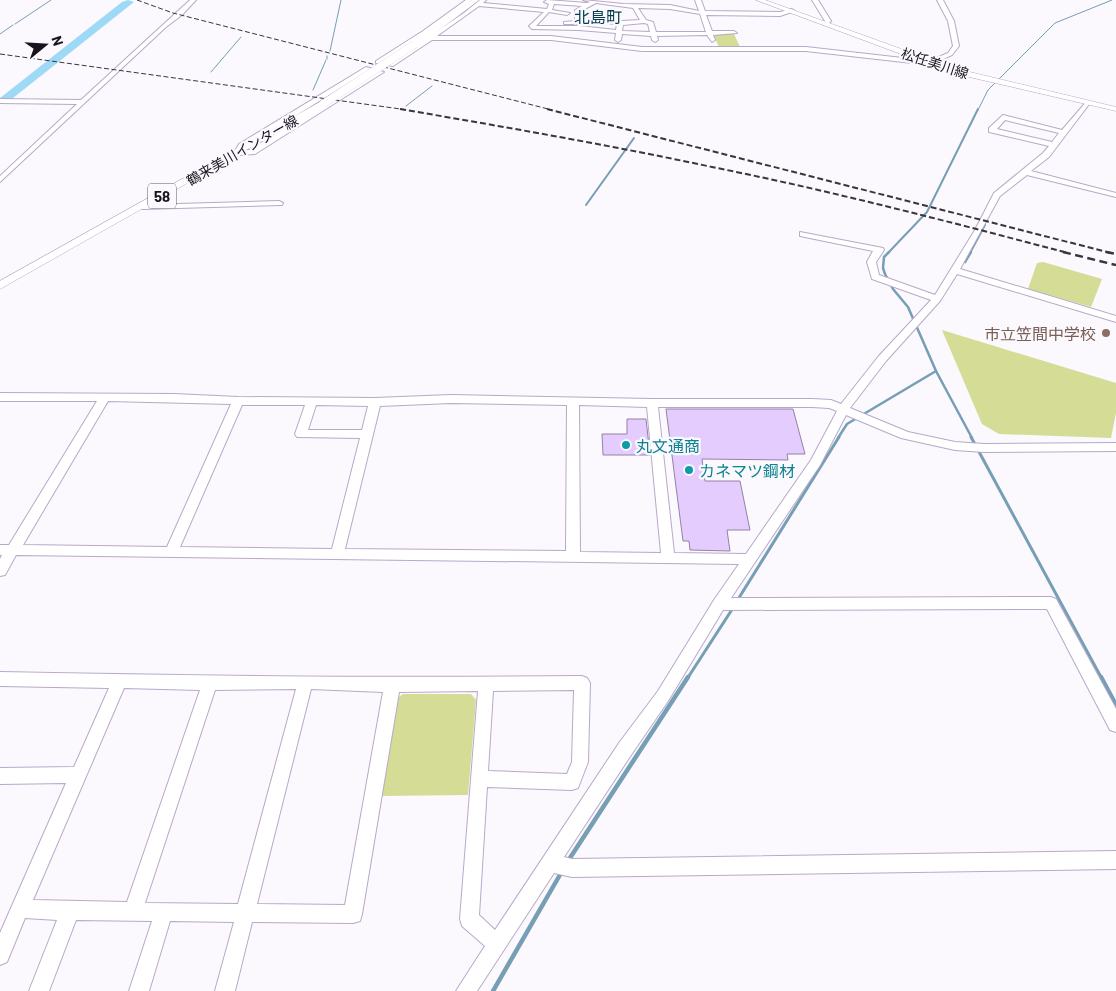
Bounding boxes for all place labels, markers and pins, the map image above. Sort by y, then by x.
place label: 市立笠間中学校 [984,324,1096,343]
marker: 市立笠間中学校 [1100,327,1112,339]
place label: 丸文通商 [636,436,700,455]
marker: 丸文通商 [620,439,632,451]
place label: カネマツ鋼材 [699,461,795,480]
marker: カネマツ鋼材 [683,464,695,476]

